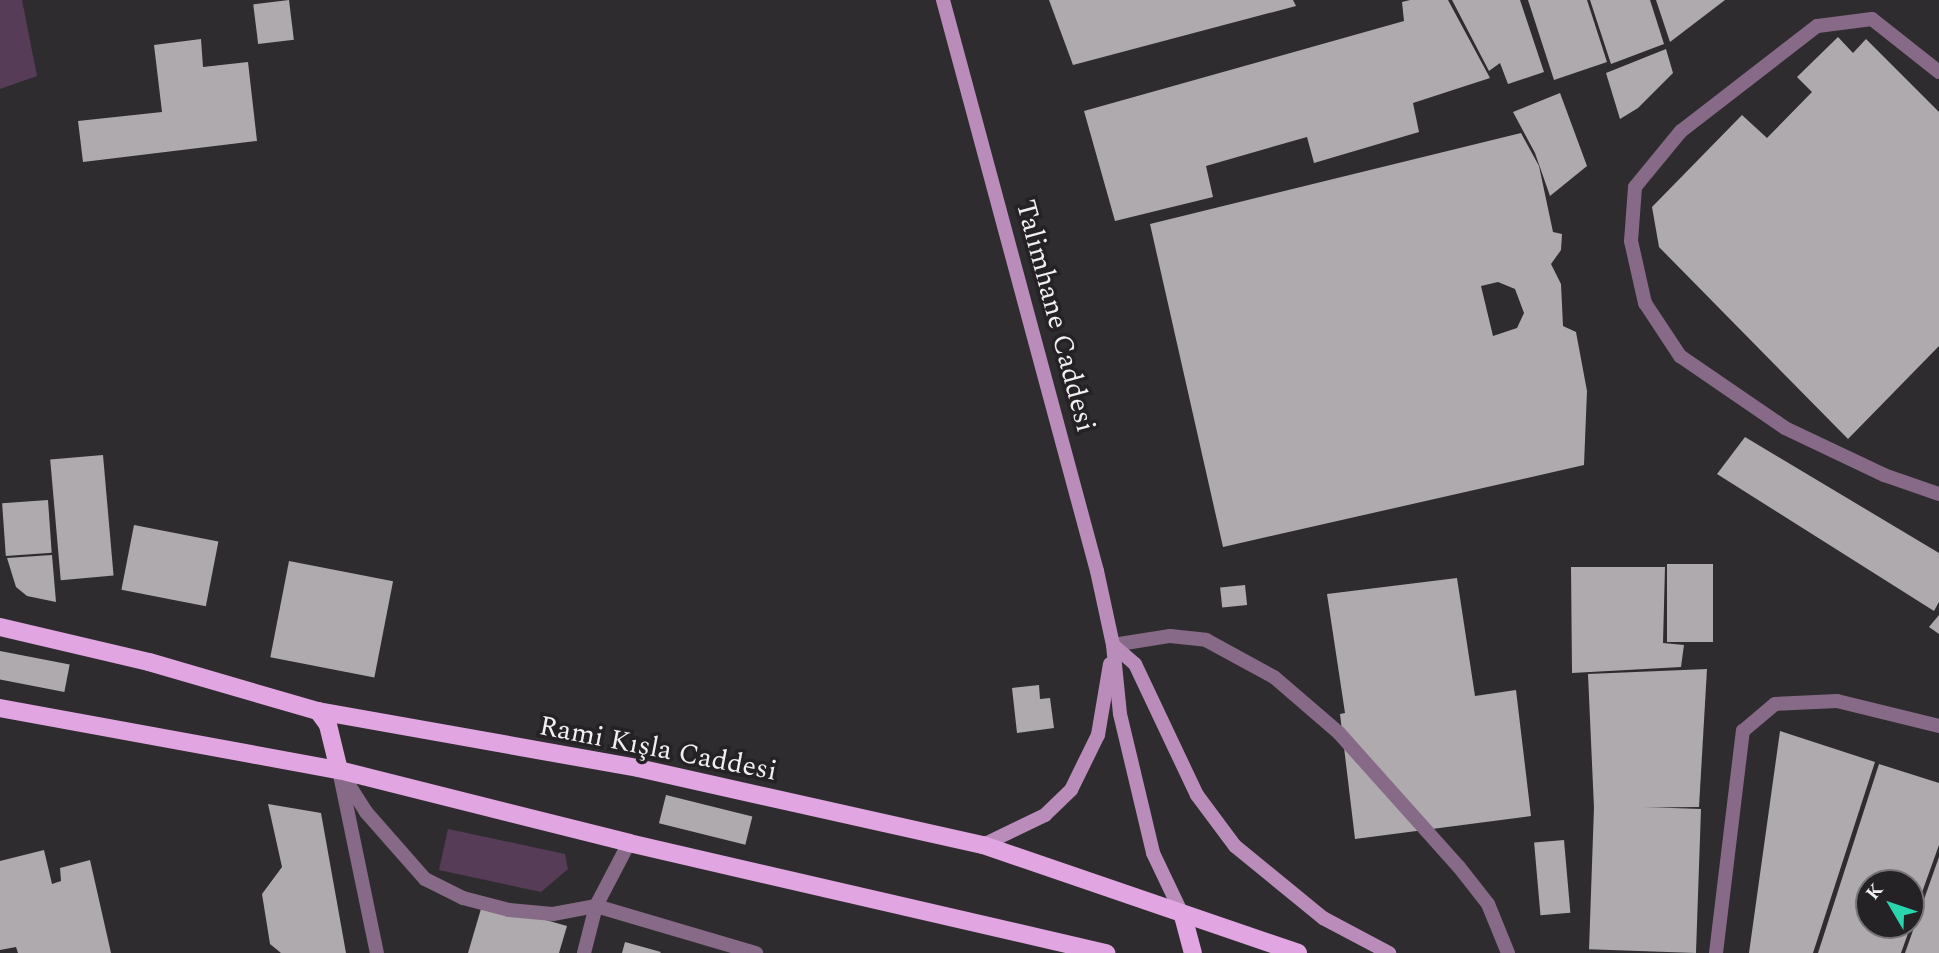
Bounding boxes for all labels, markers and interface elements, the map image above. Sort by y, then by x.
street label: Talimhane Caddesi [1008,196,1102,436]
street label: Rami Kışla Caddesi [536,709,780,789]
north arrow [1855,869,1925,939]
text: K [1859,877,1891,907]

